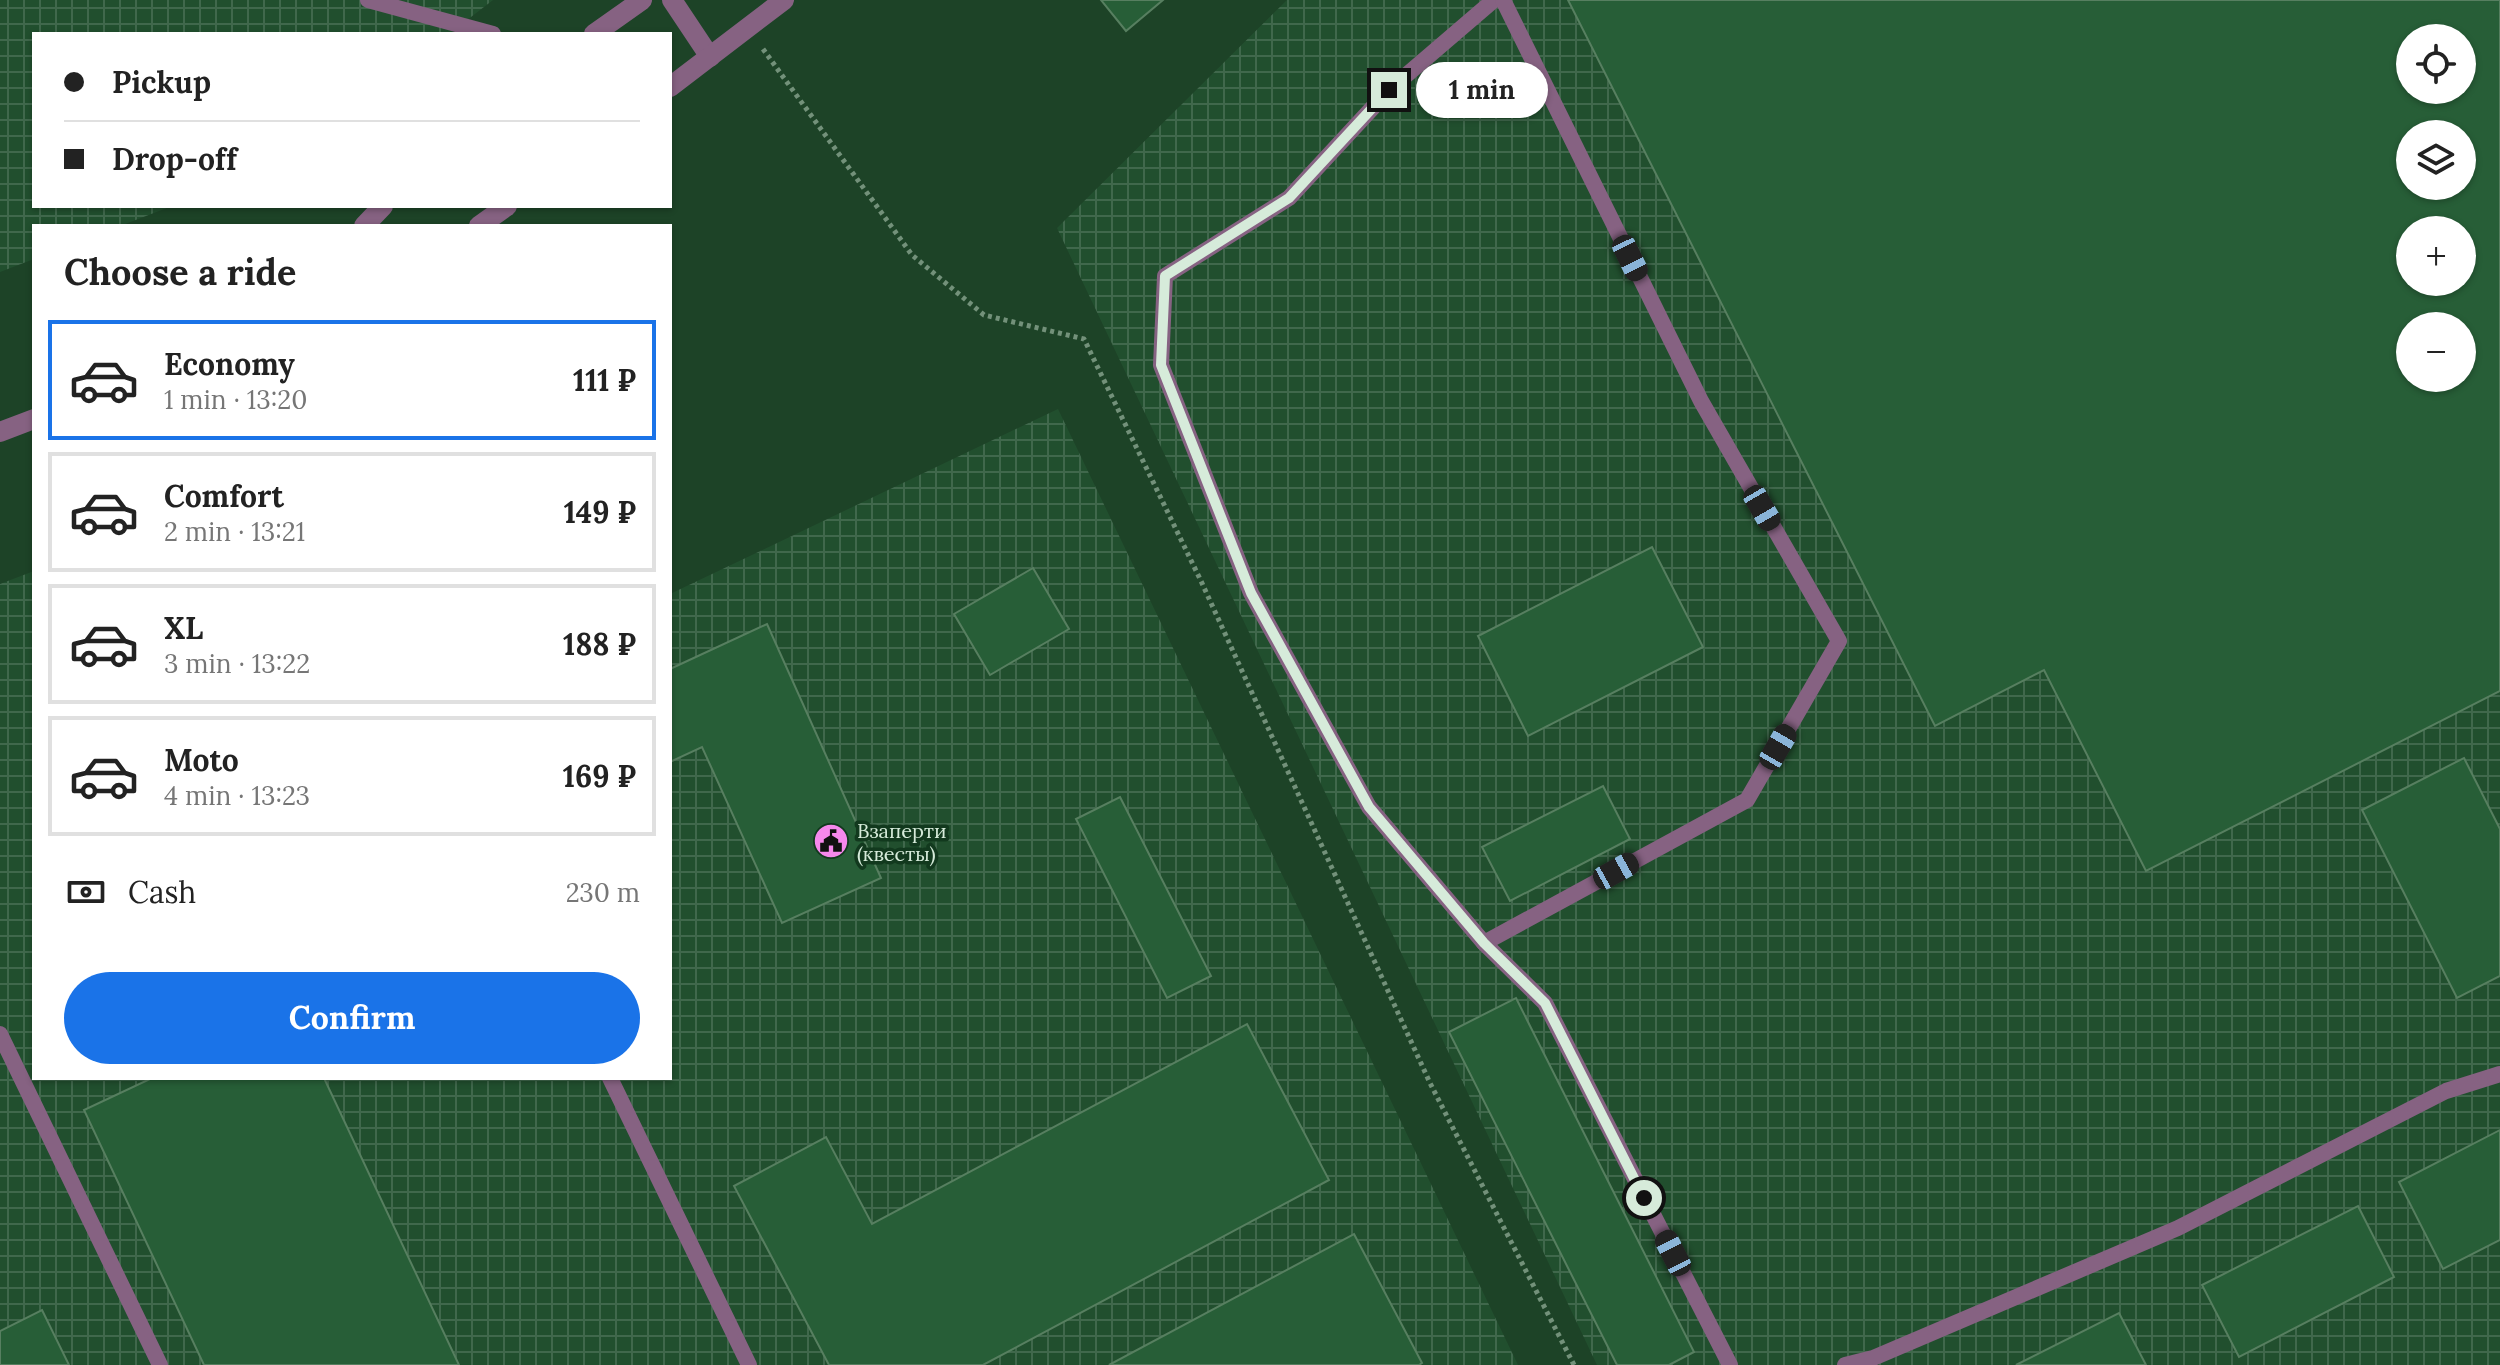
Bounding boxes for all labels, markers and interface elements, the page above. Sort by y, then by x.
map controls [2396,24,2476,392]
button: locate [2396,24,2476,104]
callout: 1 min [1417,62,1549,118]
text: Pickup [112,63,211,101]
route end [1371,72,1407,108]
text: 1 min [1449,73,1515,106]
button: layers [2396,120,2476,200]
text: Drop-off [112,140,237,178]
button: + [2396,216,2476,296]
car [1609,231,1651,285]
text: Choose a ride [64,249,296,295]
button: − [2396,312,2476,392]
icon: car [68,344,140,416]
text: Economy [164,345,295,383]
text: 111 ₽ [573,361,636,399]
text: 1 min · 13:20 [164,383,307,416]
icon: car [68,476,140,548]
text: Comfort [164,477,284,515]
car [1740,481,1784,535]
text: 149 ₽ [564,493,636,531]
text: 2 min · 13:21 [164,515,305,548]
icon: car [68,608,140,680]
text: XL [164,609,203,647]
text: 188 ₽ [563,625,636,663]
text: 3 min · 13:22 [164,647,310,680]
car [1756,720,1800,774]
icon: car [68,740,140,812]
text: Moto [164,741,239,779]
text: 169 ₽ [563,757,636,795]
text: 4 min · 13:23 [164,779,310,812]
place label: Взаперти (квесты) [857,818,946,867]
public building icon: Взаперти (квесты) [812,822,850,860]
car [1589,849,1643,893]
icon: cash [64,870,108,914]
text: Cash [128,873,196,911]
text: 230 m [566,876,640,909]
button: Confirm [64,972,640,1064]
route start [1626,1180,1662,1216]
car [1651,1226,1695,1280]

